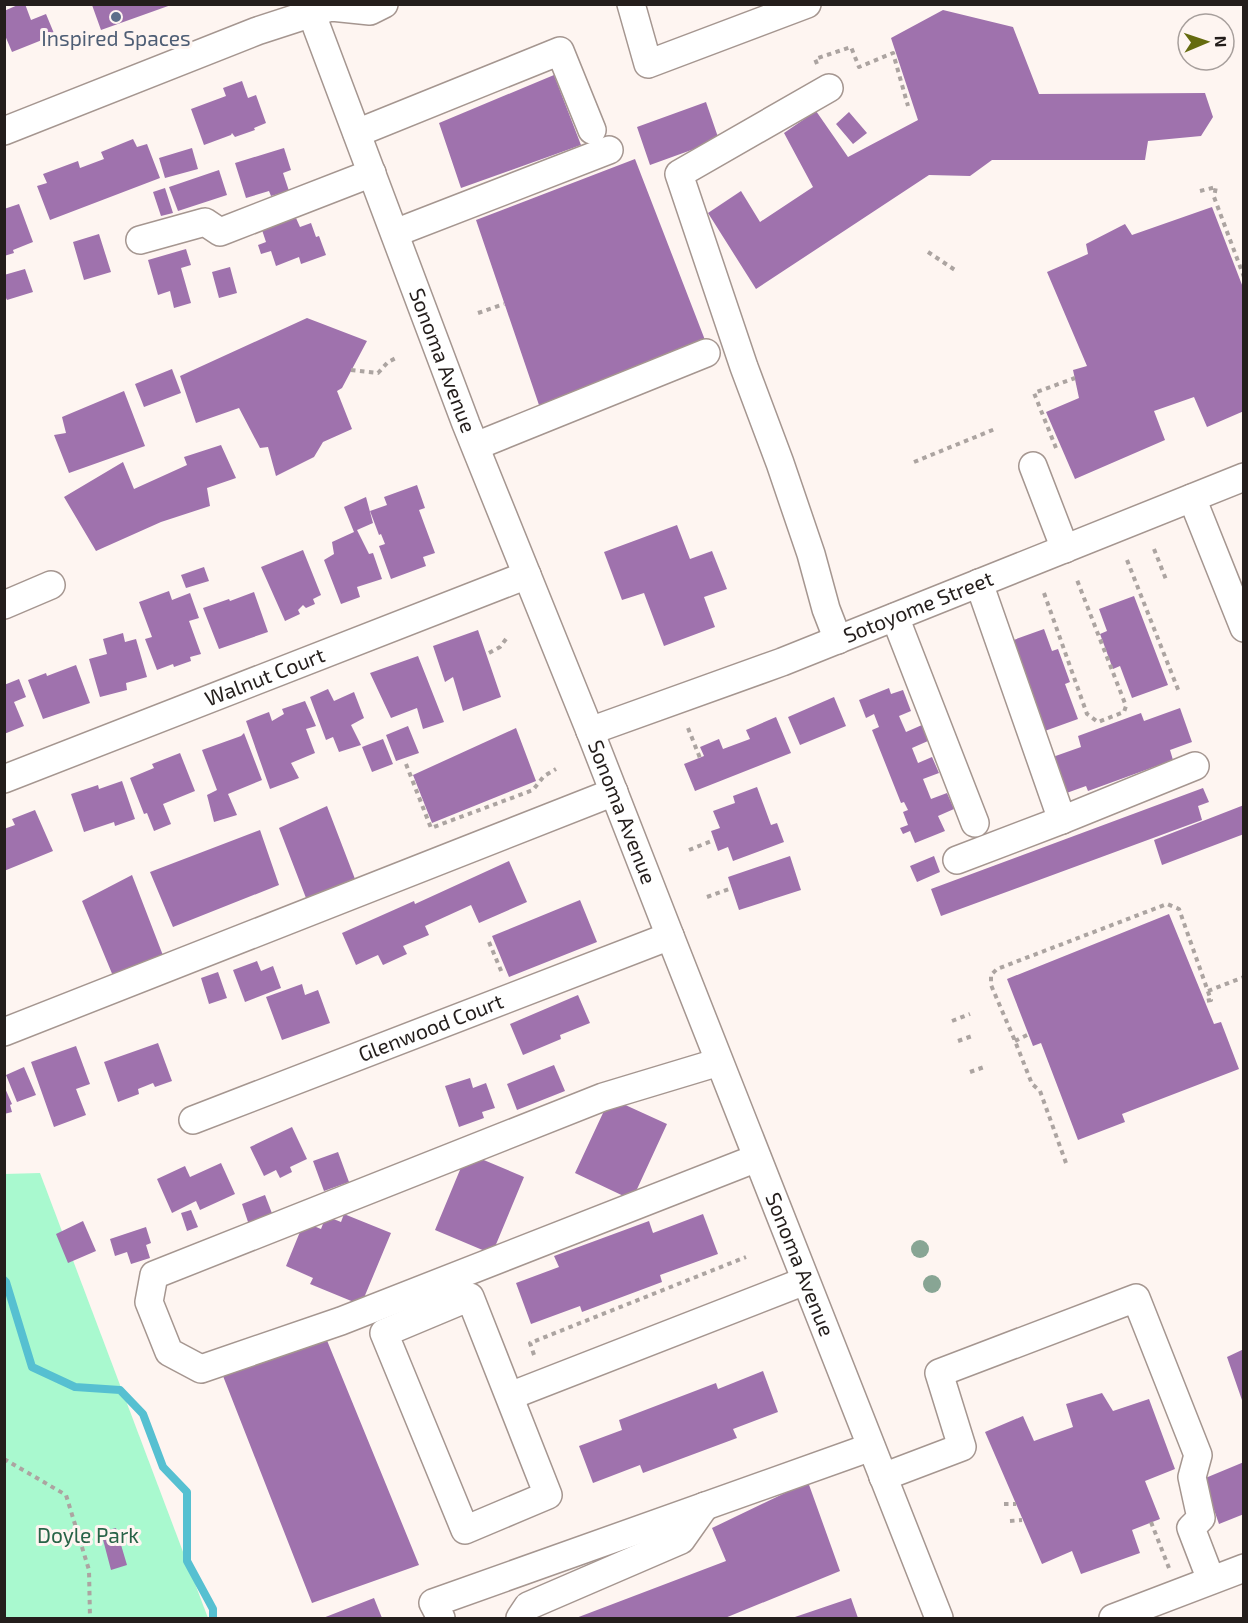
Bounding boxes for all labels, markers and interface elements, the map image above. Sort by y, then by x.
marker: Inspired Spaces [109,10,123,24]
north arrow [1176,12,1236,72]
place label: Inspired Spaces [41,25,191,50]
text: N [1212,35,1231,48]
street label: Sonoma Avenue [405,284,482,436]
street label: Sotoyome Street [839,565,996,647]
street label: Walnut Court [201,641,328,711]
street label: Sonoma Avenue [584,736,662,887]
street label: Glenwood Court [354,988,506,1066]
street label: Sonoma Avenue [761,1188,841,1339]
park label: Doyle Park [37,1522,139,1547]

